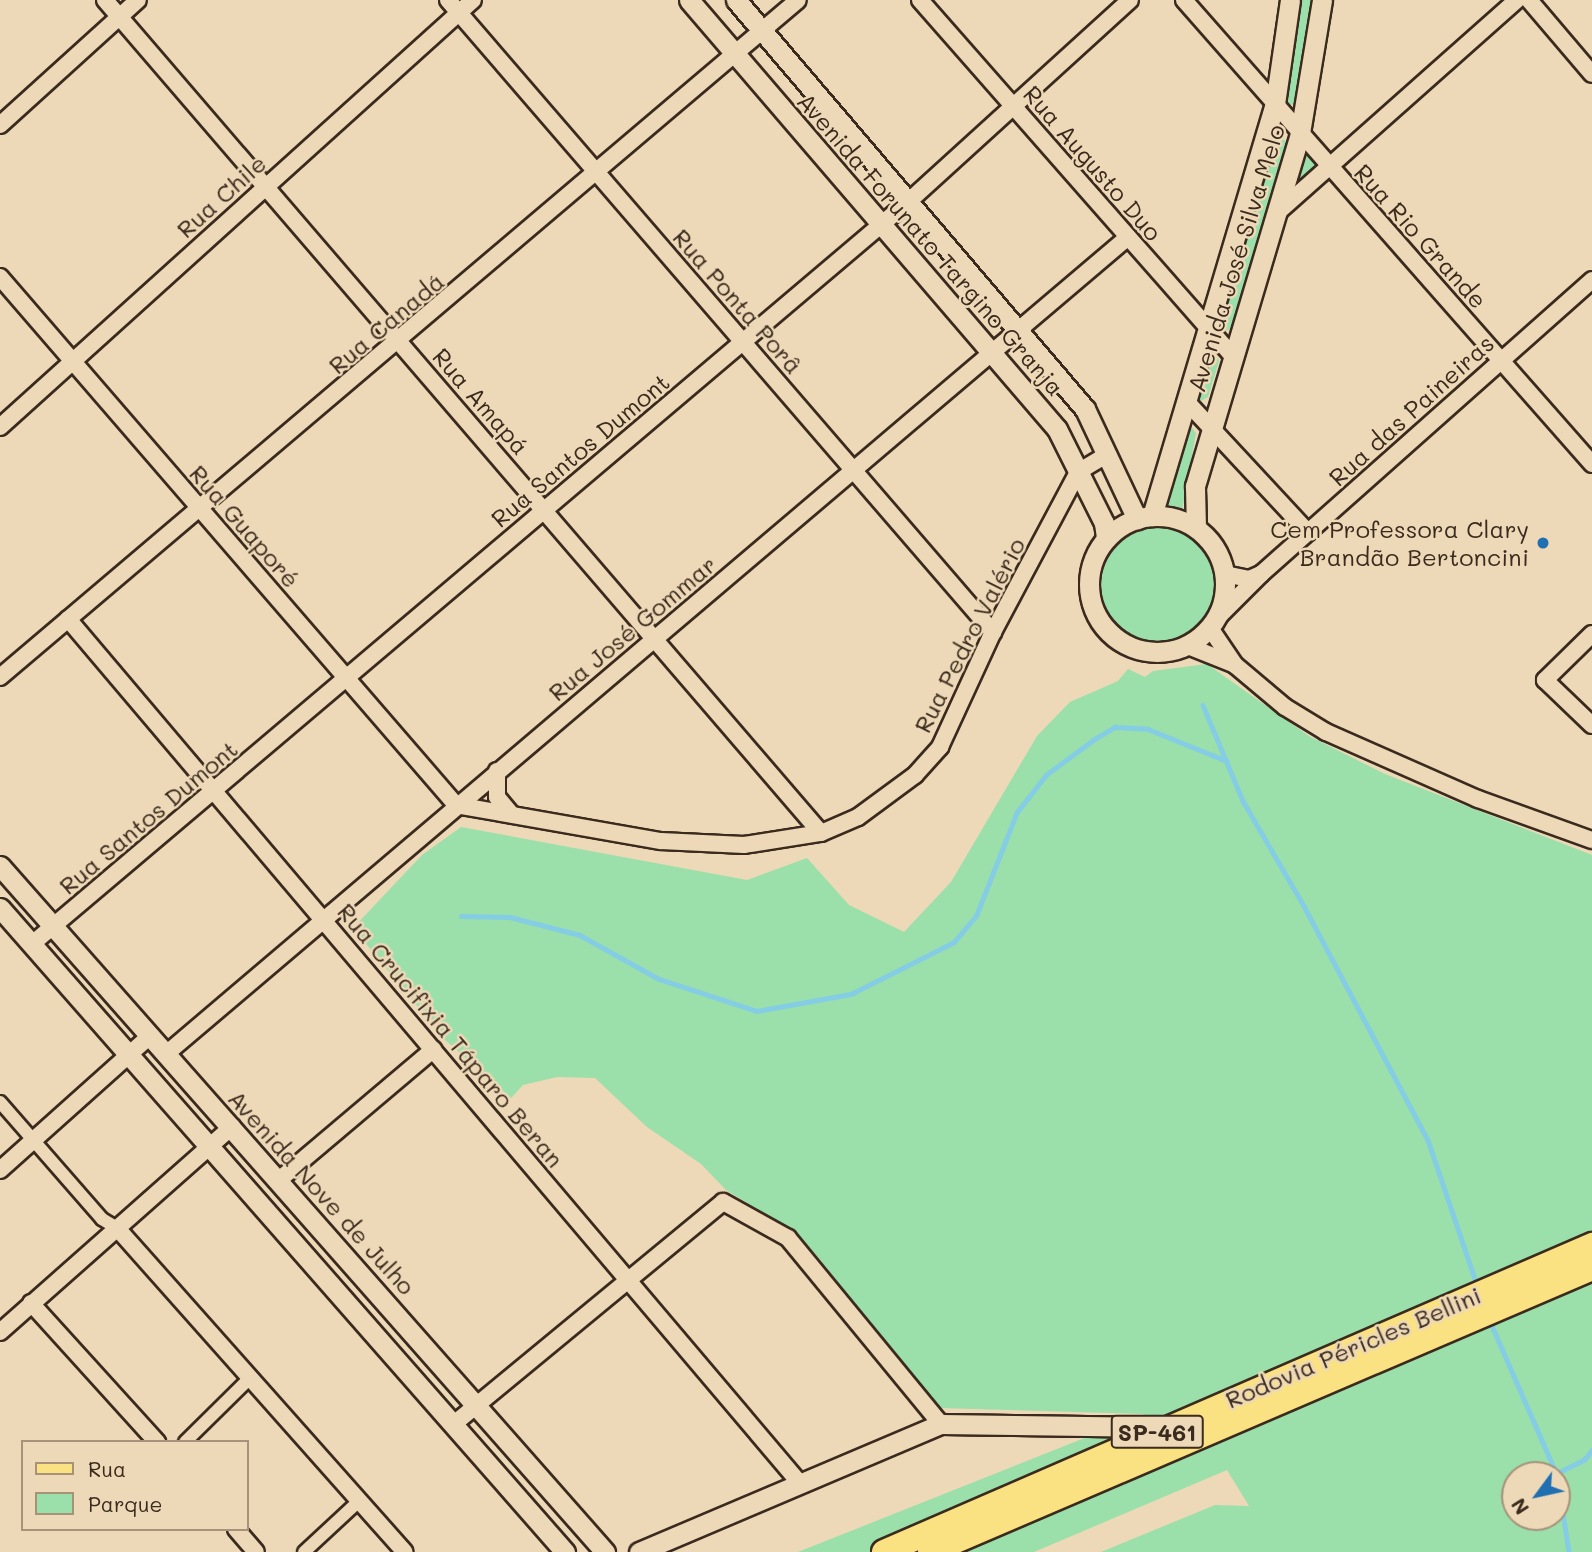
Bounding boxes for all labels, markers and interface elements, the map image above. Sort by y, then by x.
street label: Rua Augusto Duo [1018,80,1168,246]
street label: Avenida Forunato Targino Granja [792,87,1070,401]
street label: Avenida José Silva Melo [1182,121,1290,395]
street label: Rua Chile [170,148,272,244]
street label: Rua Rio Grande [1349,158,1493,314]
street label: Rua Ponta Porâ [667,223,809,379]
street label: Rua Canadá [322,266,450,380]
street label: Rua das Paineiras [1323,328,1499,492]
street label: Rua Amapá [427,342,535,460]
street label: Rua Santos Dumont [485,367,675,533]
street label: Rua Guaporé [184,459,306,593]
place label: Cem Professora Clary Brandão Bertoncini [1270,515,1529,571]
street label: Rua Pedro Valério [907,533,1031,737]
marker: Cem Professora Clary Brandão Bertoncini [1535,535,1551,551]
street label: Rua José Gommar [542,549,722,707]
street label: Rua Santos Dumont [53,734,243,900]
street label: Rua Crucifixia Táparo Beran [332,897,570,1173]
street label: Avenida Nove de Julho [223,1084,421,1300]
street label: Rodovia Péricles Bellini [1221,1280,1485,1414]
road number: SP-461 [1110,1413,1204,1452]
legend [21,1440,248,1531]
text: Rua [88,1455,126,1482]
north arrow [1501,1461,1571,1531]
text: Parque [88,1490,162,1517]
text: N [1505,1494,1534,1519]

